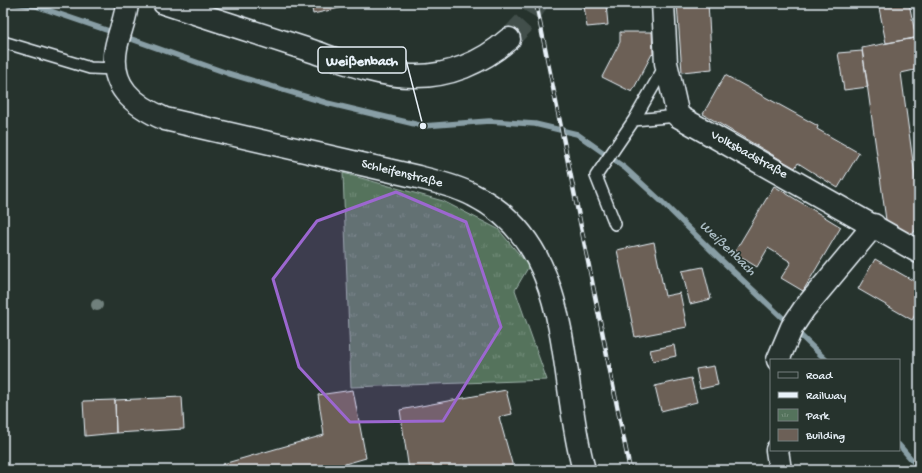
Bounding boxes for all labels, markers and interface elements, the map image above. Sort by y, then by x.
callout: Weißenbach [318,47,406,73]
text: Weißenbach [325,54,398,71]
street label: Volksbadstraße [707,127,790,182]
street label: Schleifenstraße [360,157,444,191]
water label: Weißenbach [695,218,759,280]
legend [770,359,900,451]
text: Road [806,370,833,384]
text: Railway [806,390,846,404]
text: Park [805,410,831,424]
text: Building [805,430,845,444]

